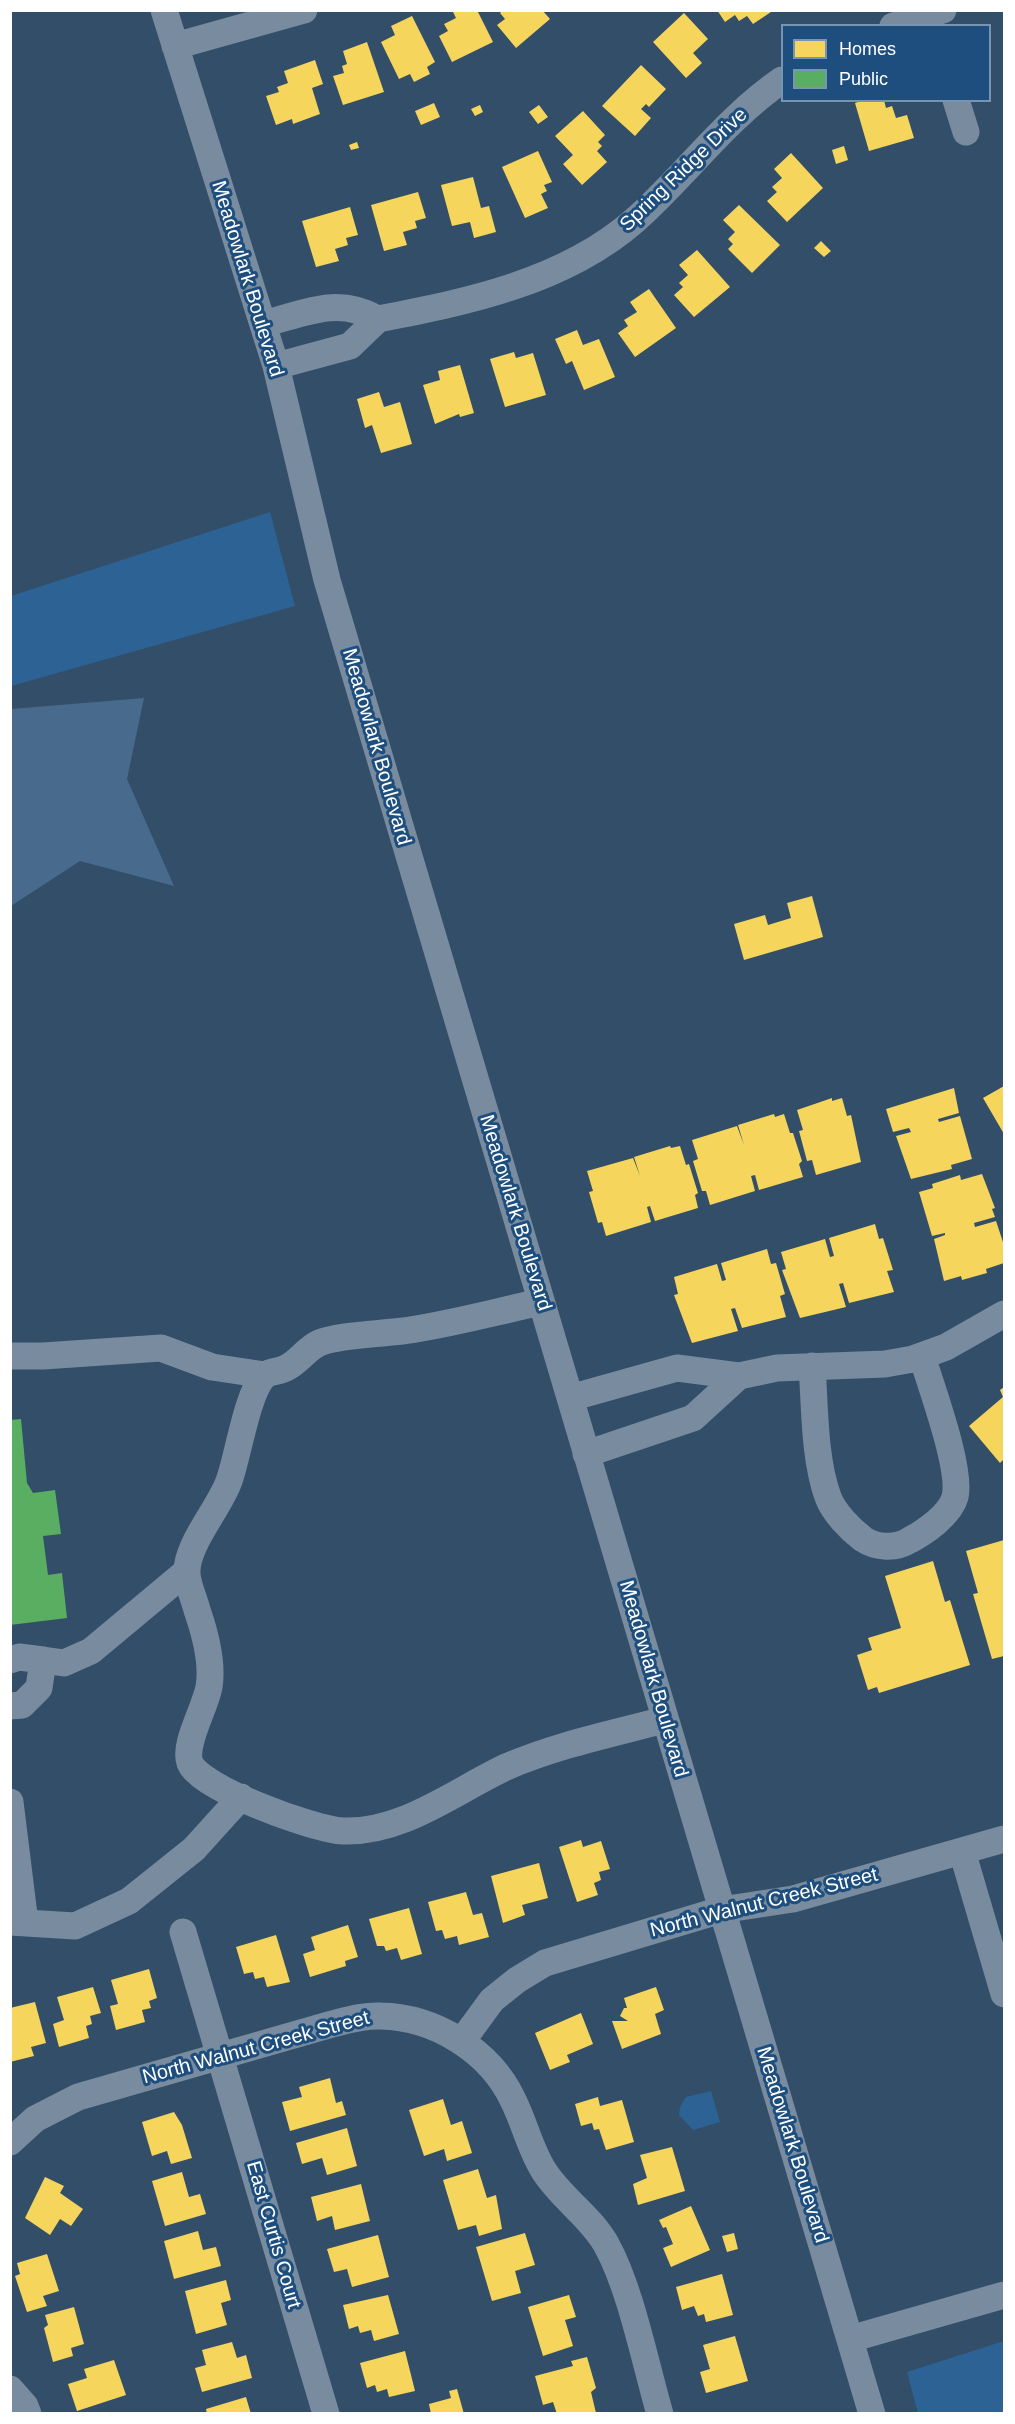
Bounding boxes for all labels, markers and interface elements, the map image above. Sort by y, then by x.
legend [781,24,991,102]
text: Homes [839,39,896,59]
text: Public [839,69,888,89]
street label: Spring Ridge Drive [615,103,753,237]
street label: Meadowlark Boulevard [206,178,288,380]
street label: Meadowlark Boulevard [336,646,416,848]
street label: Meadowlark Boulevard [474,1112,556,1314]
street label: Meadowlark Boulevard [613,1578,693,1780]
street label: North Walnut Creek Street [648,1863,880,1943]
street label: North Walnut Creek Street [140,2006,372,2090]
street label: Meadowlark Boulevard [751,2044,833,2246]
street label: East Curtis Court [240,2159,306,2311]

